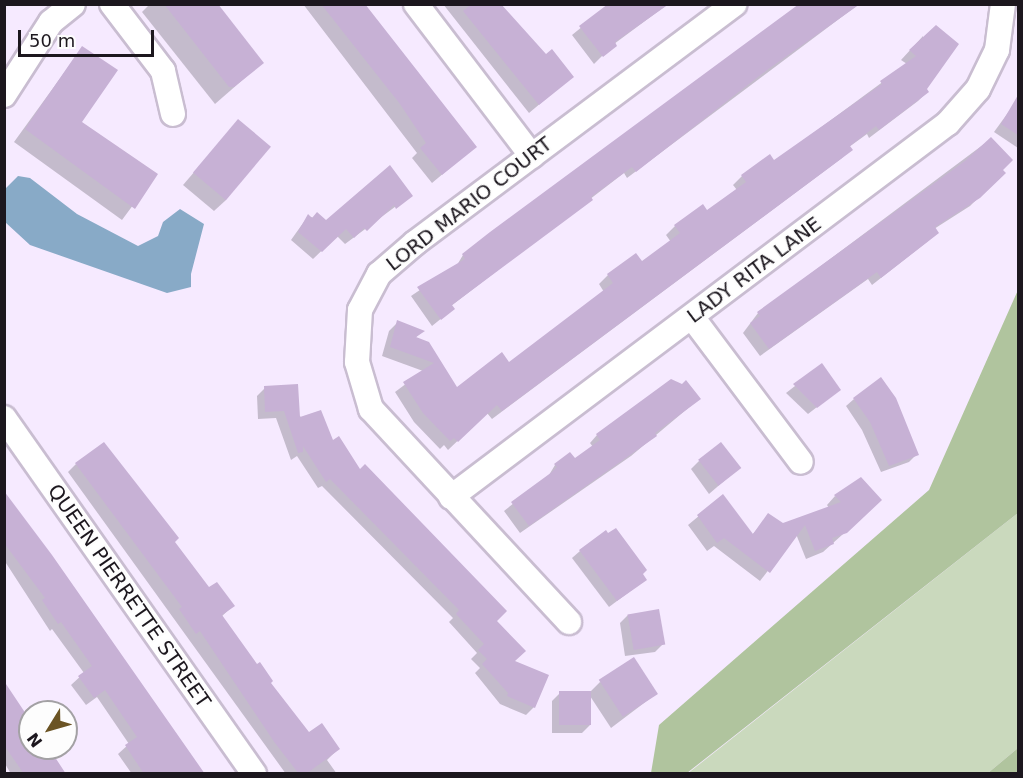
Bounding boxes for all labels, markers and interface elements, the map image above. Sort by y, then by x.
scale bar [21,18,158,56]
text: 50 m [29,30,75,51]
street label: LORD MARIO COURT [381,132,557,276]
street label: LADY RITA LANE [682,212,826,328]
street label: QUEEN PIERRETTE STREET [42,480,216,712]
north arrow [18,700,78,760]
text: N [23,729,46,751]

